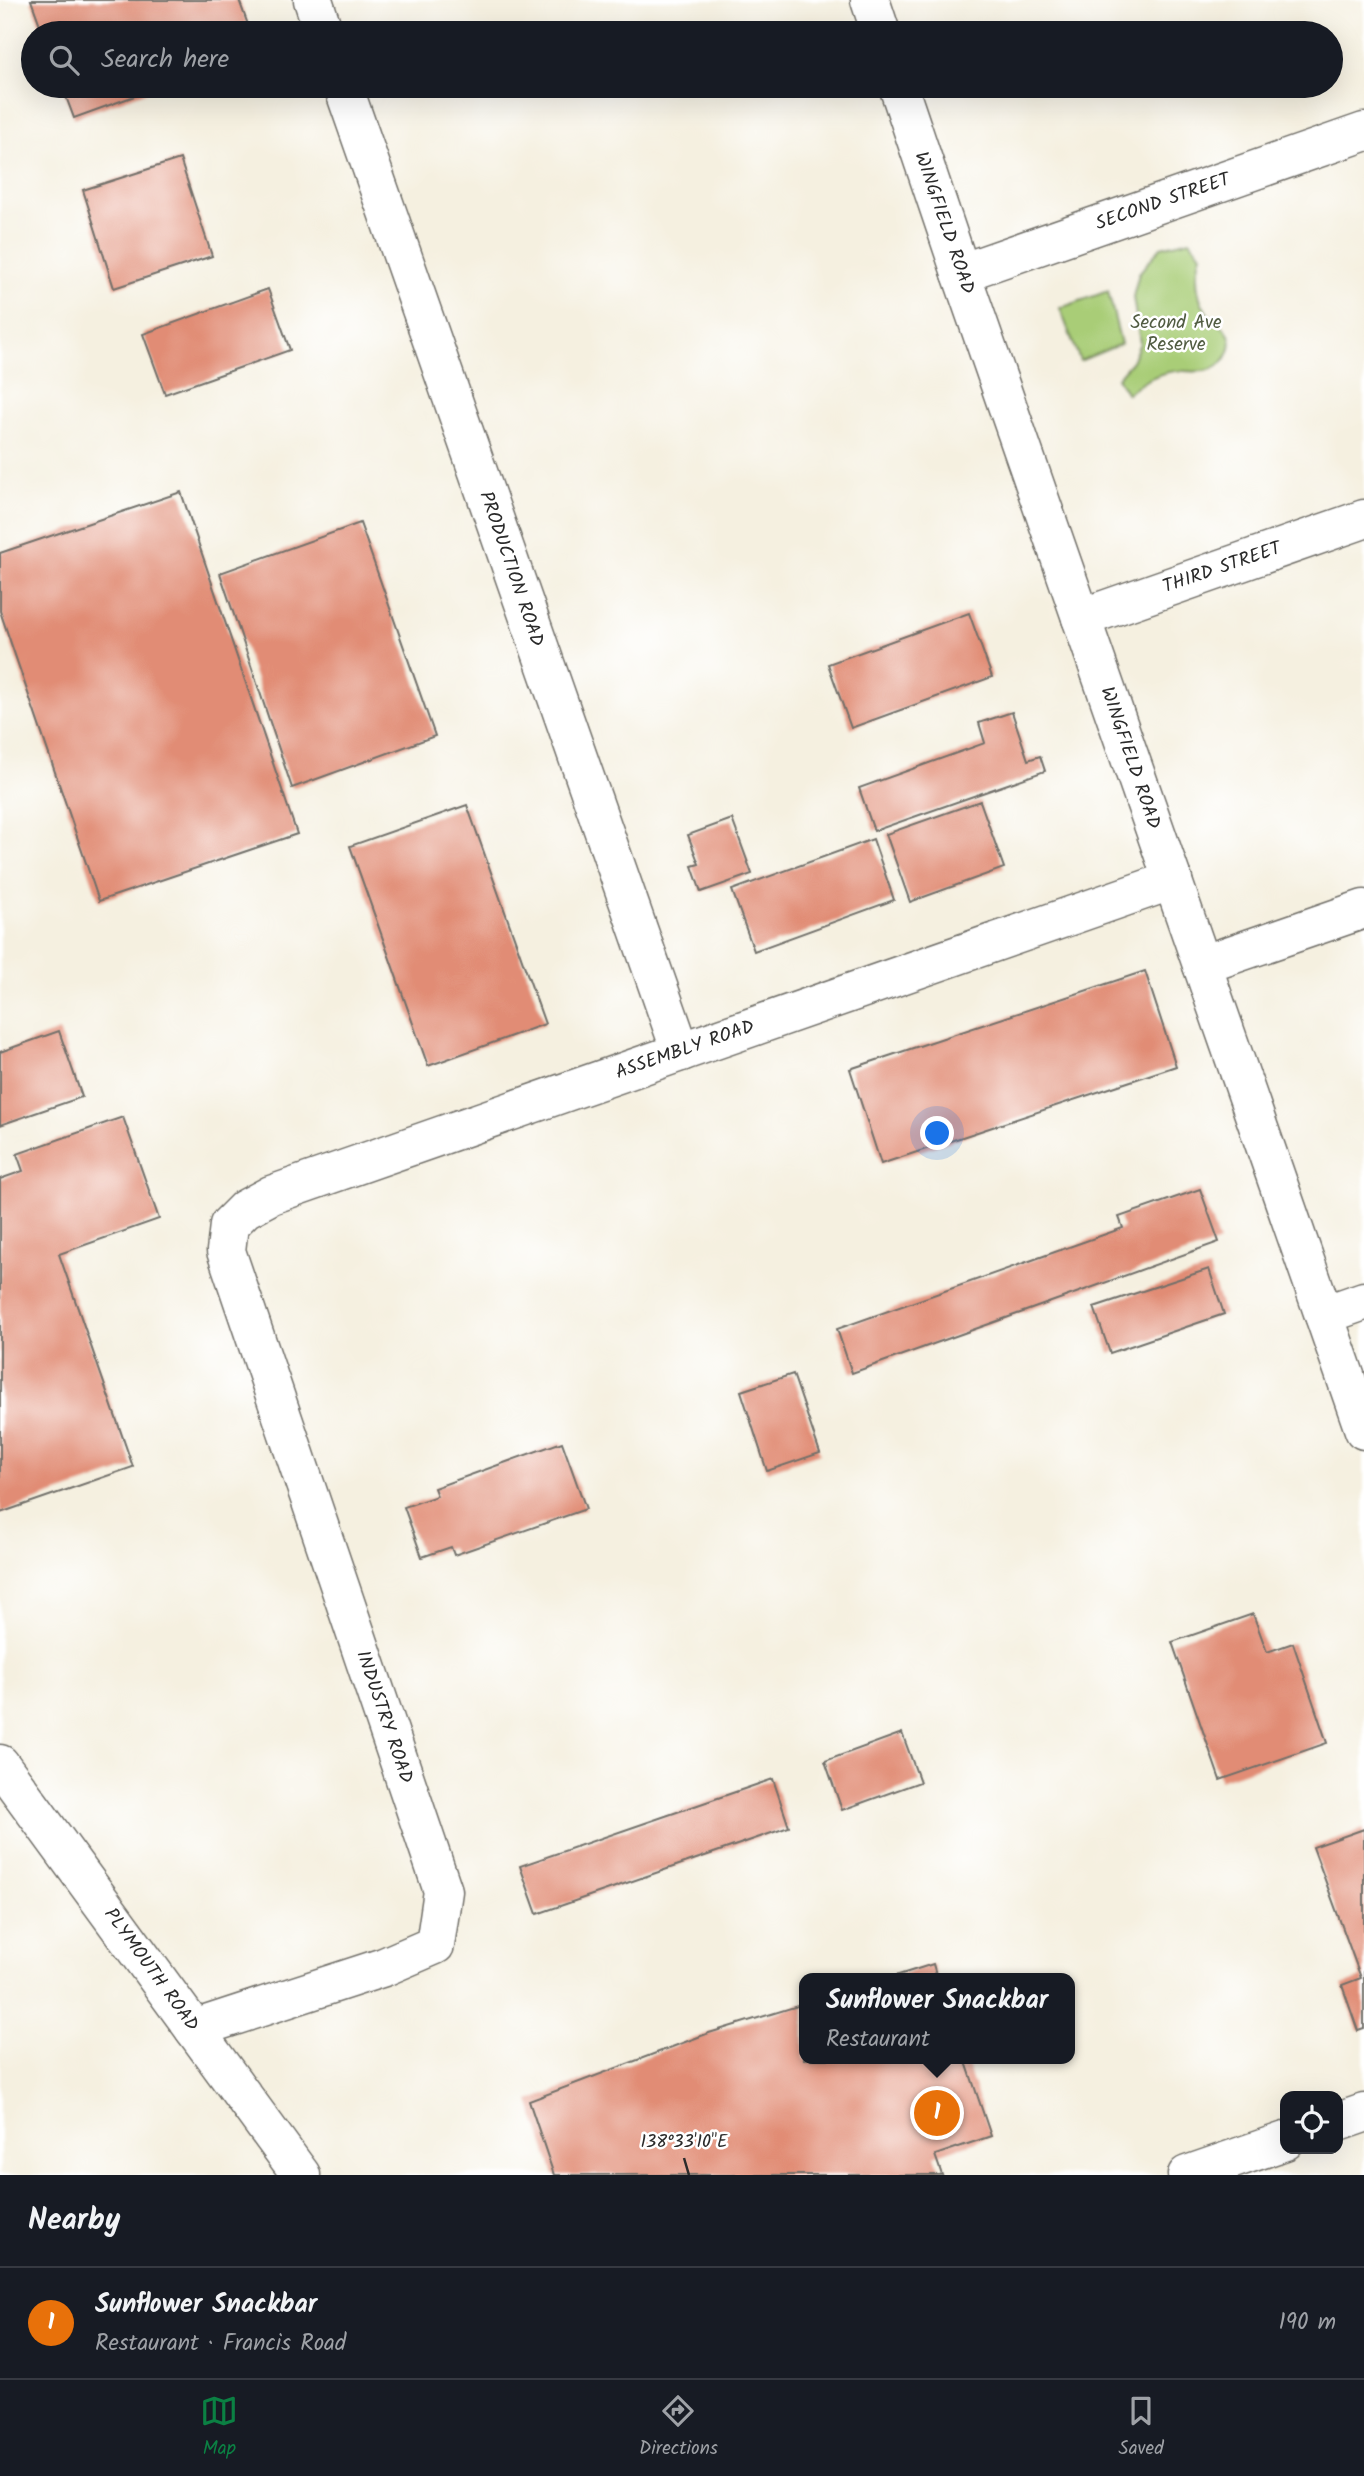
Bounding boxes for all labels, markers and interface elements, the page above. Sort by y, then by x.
search box [21,21,1343,98]
text: Search here [101,39,229,81]
icon: search [45,41,83,79]
street label: WINGFIELD ROAD [906,148,982,298]
street label: SECOND STREET [1092,164,1236,239]
park label: Second Ave Reserve [1130,308,1222,360]
street label: PRODUCTION ROAD [470,487,552,651]
street label: THIRD STREET [1159,533,1287,602]
street label: WINGFIELD ROAD [1092,683,1168,833]
street label: ASSEMBLY ROAD [611,1012,759,1088]
your location [920,1116,954,1150]
street label: INDUSTRY ROAD [347,1646,421,1788]
street label: PLYMOUTH ROAD [96,1902,206,2038]
popup [799,1973,1075,2064]
text: Sunflower Snackbar [826,1980,1048,2022]
text: Restaurant [826,2022,930,2058]
pin: 1 [914,2087,960,2139]
map controls [1280,2091,1343,2154]
button: locate [1280,2091,1343,2154]
text: 138°33'10"E [640,2128,728,2157]
text: Nearby [28,2197,120,2245]
text: Sunflower Snackbar [95,2284,317,2326]
text: 1 [48,2305,54,2341]
text: 190 m [1279,2305,1336,2341]
text: Restaurant · Francis Road [95,2326,346,2362]
tab: Map [200,2392,238,2464]
tab: Directions [639,2392,718,2464]
tab: Saved [1119,2392,1164,2464]

